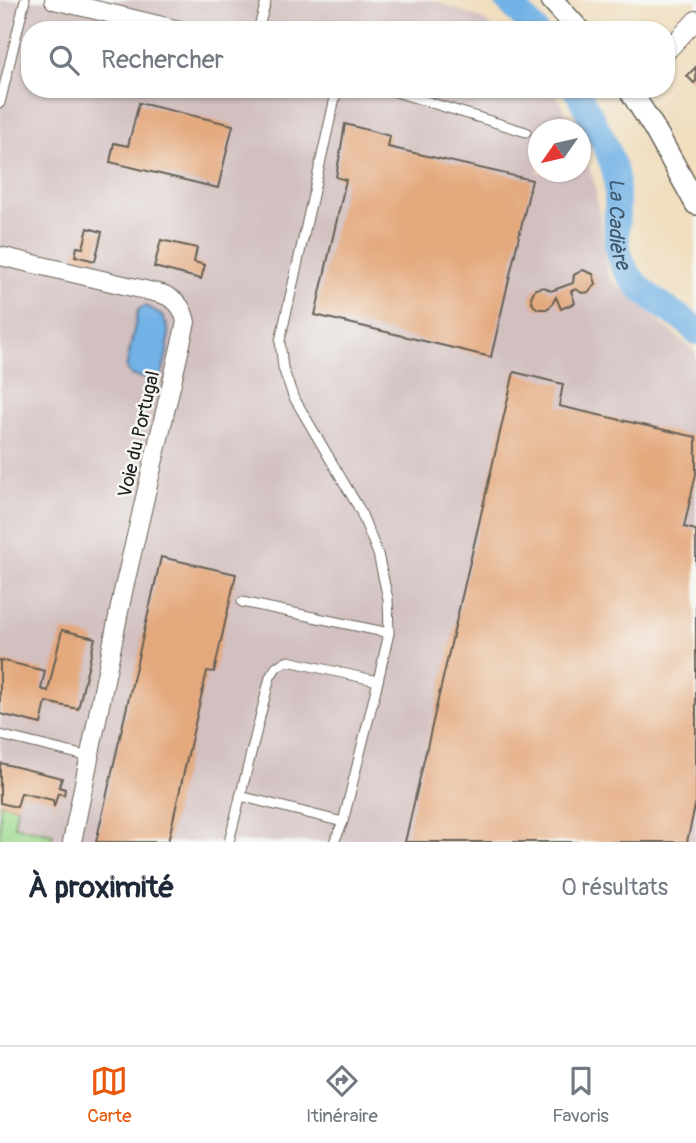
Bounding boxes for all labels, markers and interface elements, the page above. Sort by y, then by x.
search box [21,21,675,98]
icon: search [45,41,83,79]
text: Rechercher [101,44,224,76]
north arrow [528,119,591,182]
water label: La Cadière [602,177,638,277]
street label: Voie du Portugal [113,369,165,500]
text: À proximité [28,869,174,906]
text: 0 résultats [561,873,668,902]
tab: Carte [87,1062,132,1128]
tab: Itinéraire [306,1062,378,1128]
tab: Favoris [552,1062,609,1128]

